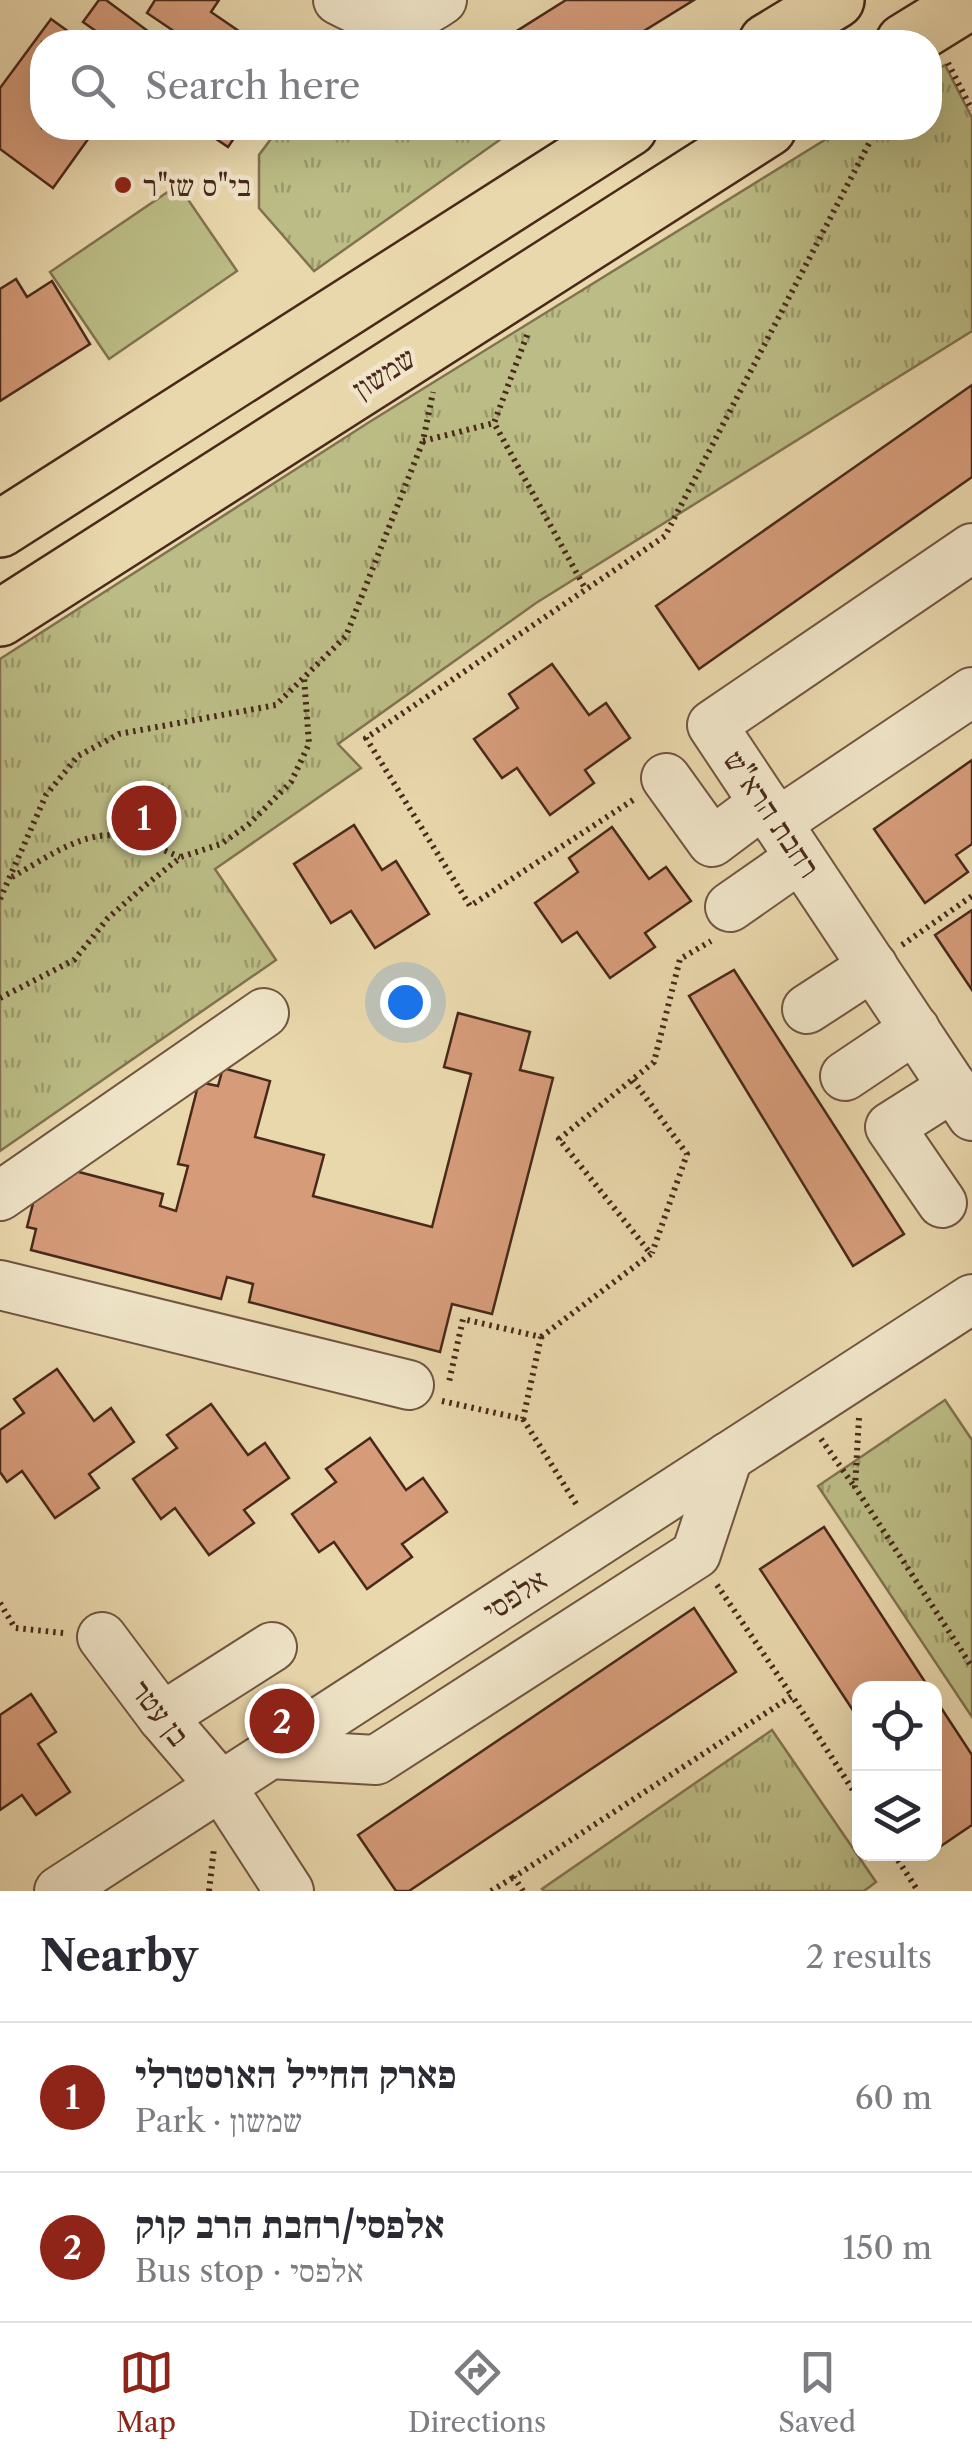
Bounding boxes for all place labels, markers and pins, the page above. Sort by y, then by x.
place label: בי"ס שז"ר [143,167,251,204]
marker: בי"ס שז"ר [112,174,134,196]
pin: 1 [112,780,176,856]
pin: 2 [250,1684,314,1758]

